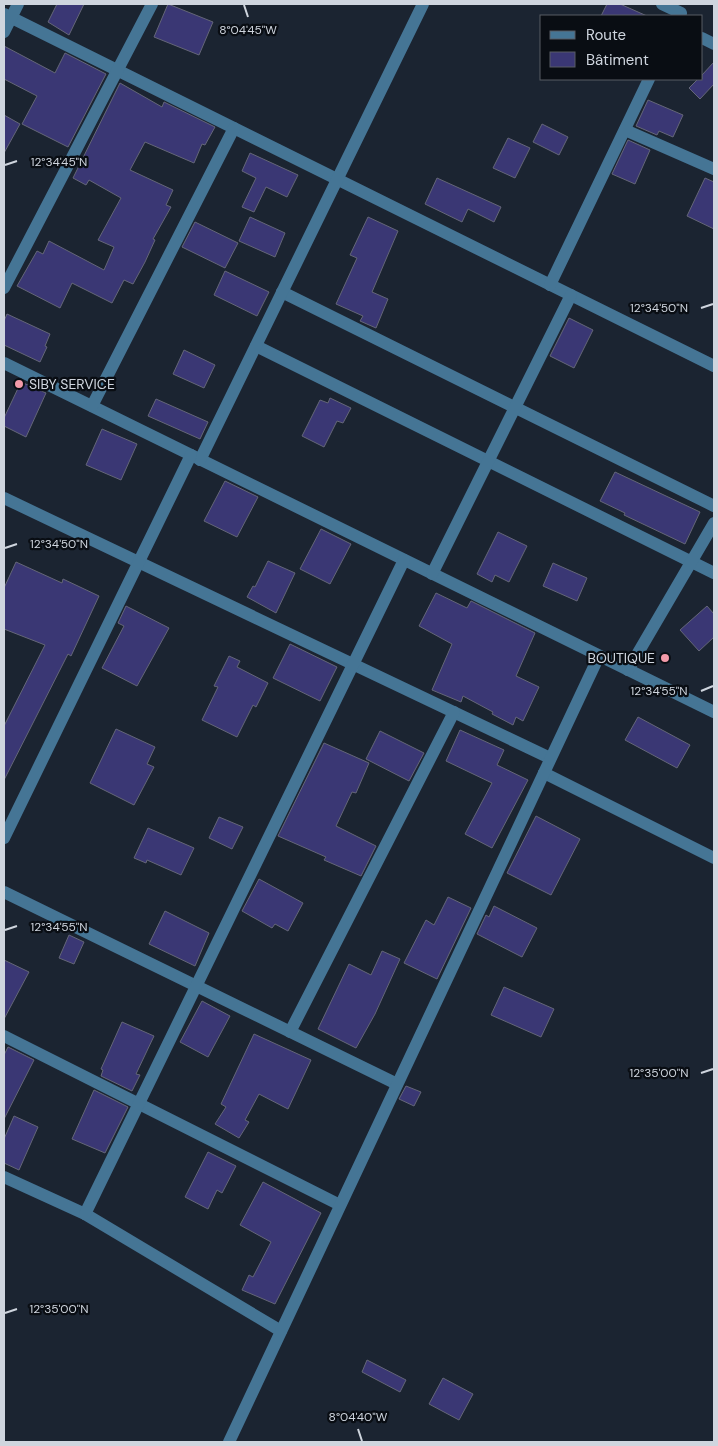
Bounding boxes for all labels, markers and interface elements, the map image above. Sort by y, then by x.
legend [540,15,703,80]
text: 8°04'45"W [219,22,277,38]
text: Route [586,25,626,45]
text: Bâtiment [586,50,649,70]
text: 12°34'45"N [31,154,87,170]
text: 12°34'50"N [630,300,688,316]
place label: SIBY SERVICE [29,375,115,393]
marker: SIBY SERVICE [13,378,25,390]
text: 12°34'50"N [30,536,88,552]
place label: BOUTIQUE [588,649,655,667]
marker: BOUTIQUE [659,652,671,664]
text: 12°34'55"N [631,683,687,699]
text: 12°34'55"N [31,919,87,935]
text: 12°35'00"N [629,1065,689,1081]
text: 12°35'00"N [29,1301,89,1317]
text: 8°04'40"W [329,1409,388,1425]

